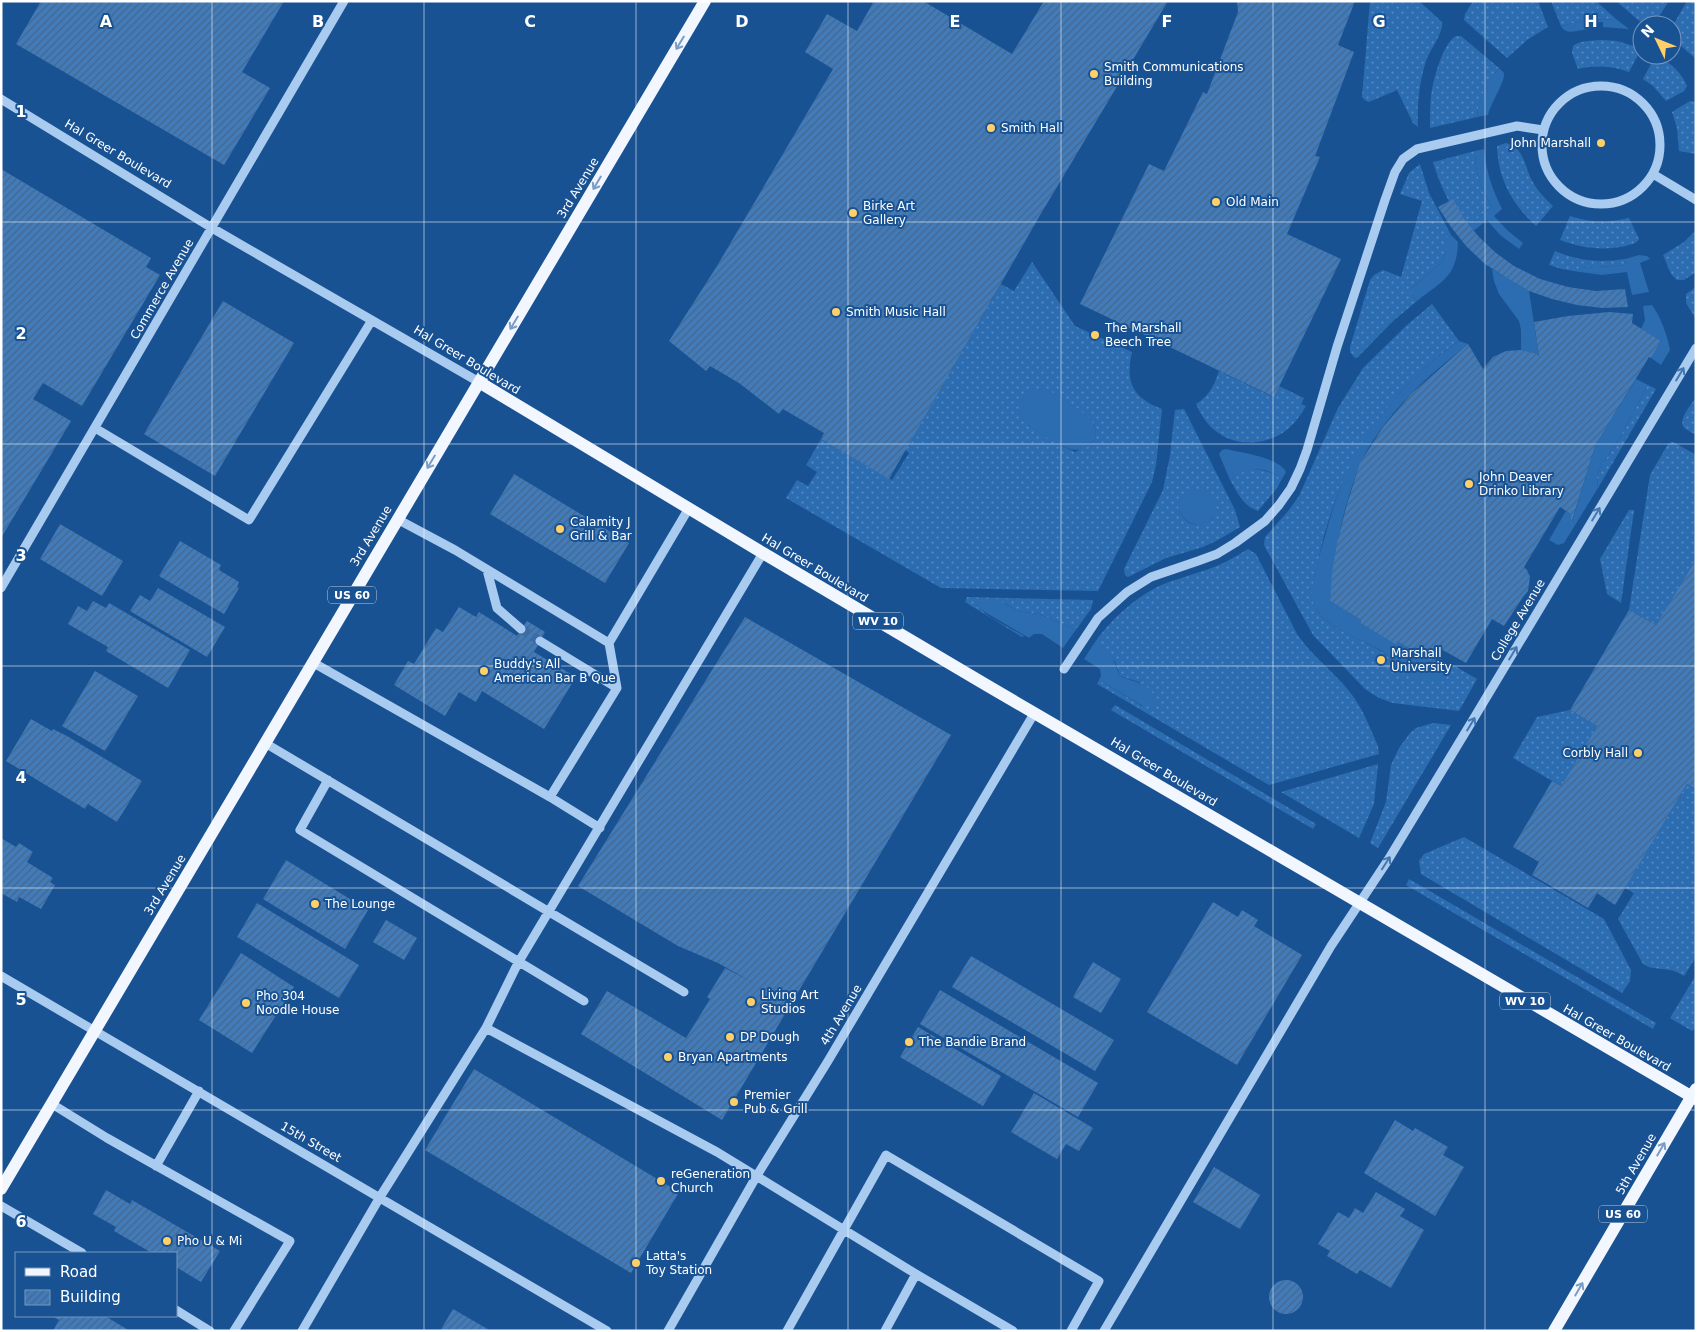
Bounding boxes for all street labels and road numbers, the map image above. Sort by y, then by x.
street label: Hal Greer Boulevard [62,117,174,191]
street label: 3rd Avenue [554,155,602,221]
street label: Commerce Avenue [128,236,196,342]
street label: Hal Greer Boulevard [411,323,523,397]
street label: 3rd Avenue [347,503,395,569]
street label: Hal Greer Boulevard [759,531,871,605]
street label: College Avenue [1488,576,1548,664]
road number: US 60 [328,586,376,604]
road number: WV 10 [853,612,903,630]
street label: Hal Greer Boulevard [1108,735,1220,809]
street label: 3rd Avenue [141,852,189,918]
street label: 4th Avenue [817,982,865,1048]
road number: WV 10 [1500,992,1550,1009]
street label: Hal Greer Boulevard [1561,1002,1673,1074]
street label: 15th Street [278,1119,344,1165]
street label: 5th Avenue [1613,1131,1659,1197]
road number: US 60 [1599,1206,1647,1222]

